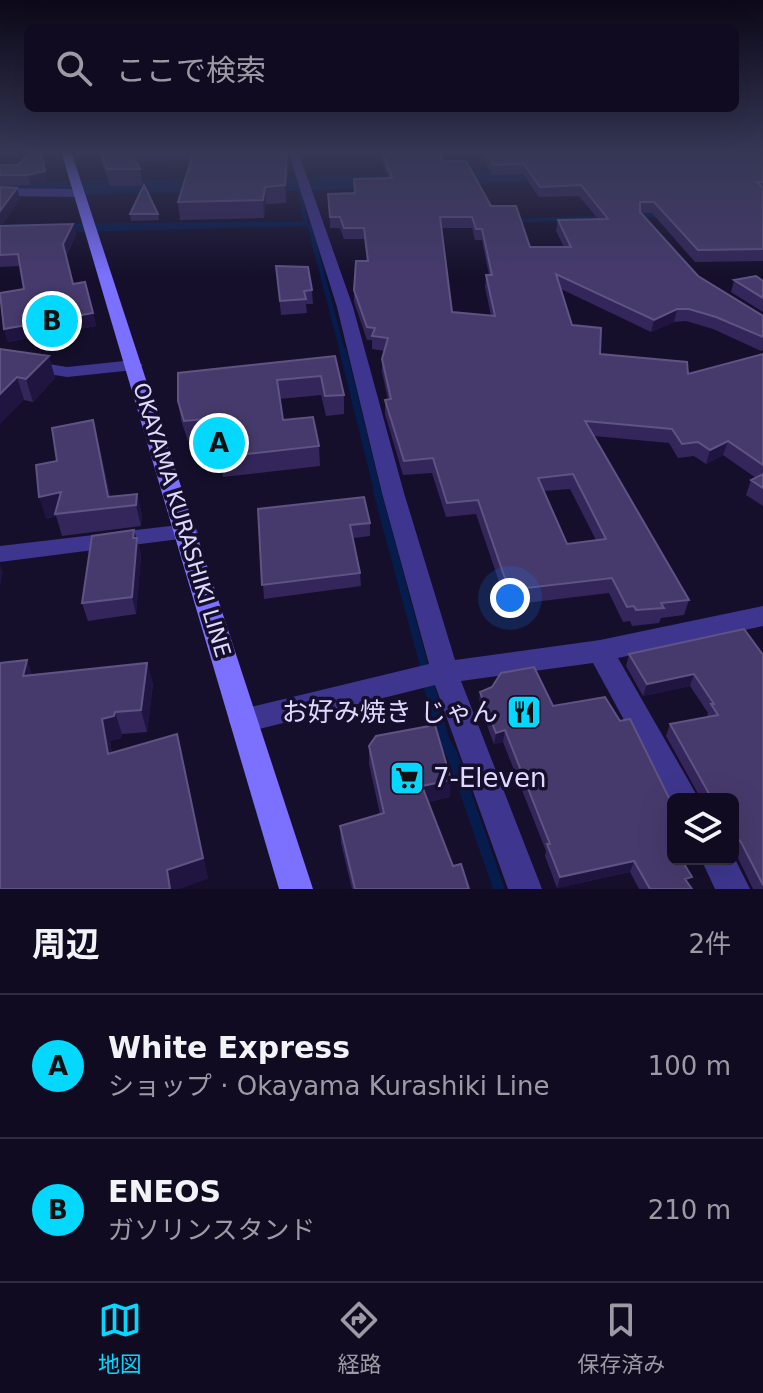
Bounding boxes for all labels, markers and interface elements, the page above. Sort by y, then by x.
search box [24,24,739,112]
icon: search [52,46,96,90]
text: ここで検索 [116,53,266,88]
pin: B [26,291,78,351]
street label: OKAYAMA KURASHIKI LINE [128,379,236,661]
pin: A [193,413,245,473]
your location [490,578,530,618]
restaurant icon: お好み焼き じゃん [505,693,543,731]
place label: お好み焼き じゃん [282,697,498,727]
supermarket icon: 7-Eleven [388,759,426,797]
place label: 7-Eleven [433,763,546,793]
map controls [667,793,739,865]
button: layers [667,793,739,865]
text: 周辺 [32,924,100,964]
text: 2件 [688,929,731,959]
text: White Express [108,1030,350,1065]
text: A [48,1051,68,1081]
text: 100 m [648,1051,731,1081]
text: ショップ · Okayama Kurashiki Line [108,1071,549,1101]
text: ENEOS [108,1174,221,1209]
text: B [48,1195,68,1225]
text: 210 m [648,1195,731,1225]
text: ガソリンスタンド [108,1215,315,1245]
tab: 地図 [98,1298,142,1378]
tab: 経路 [337,1298,381,1378]
tab: 保存済み [577,1298,665,1378]

